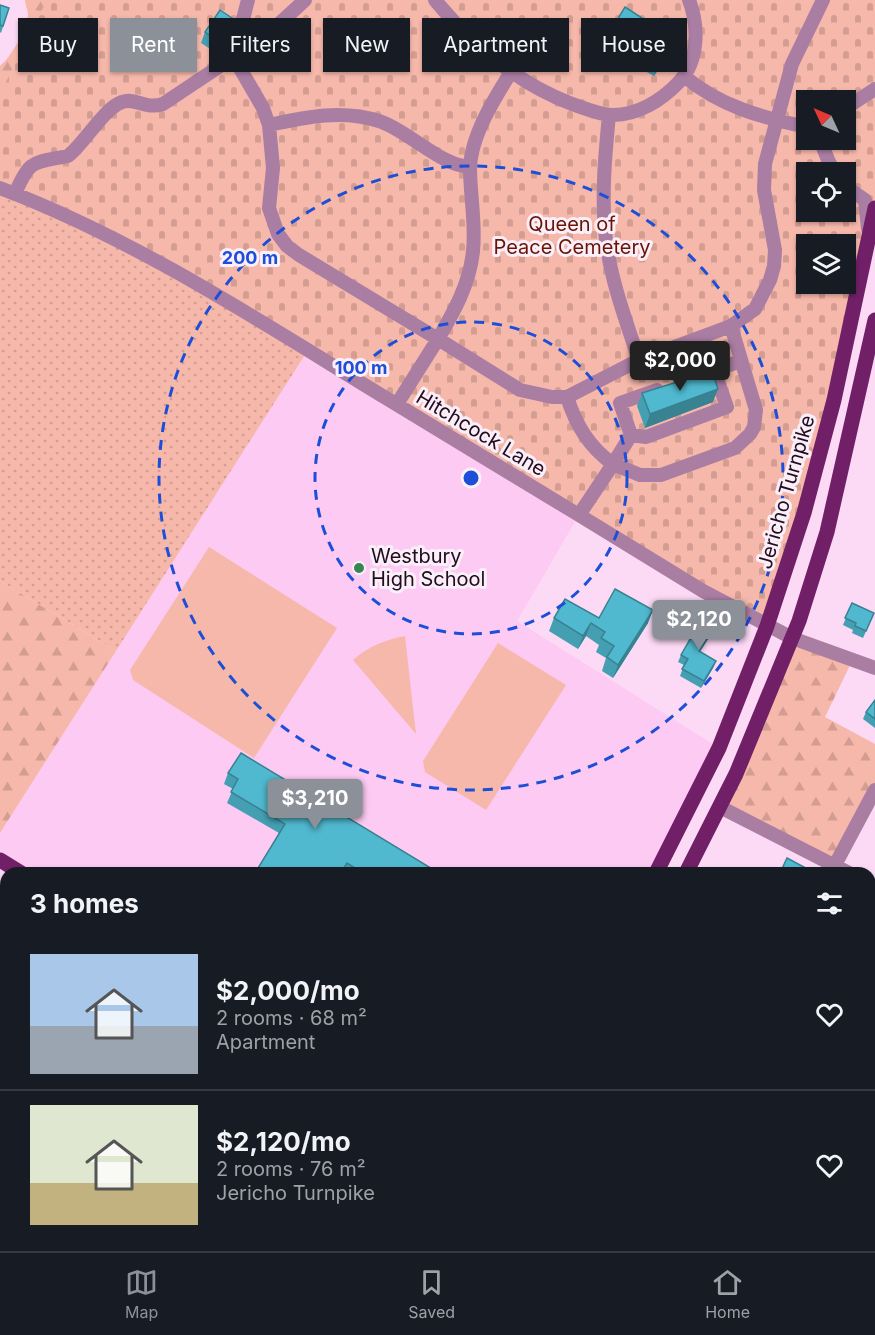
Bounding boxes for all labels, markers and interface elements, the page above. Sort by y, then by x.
chip: Buy [18,18,98,72]
chip: Rent [110,18,197,72]
chip: Filters [209,18,311,72]
chip: New [323,18,410,72]
chip: Apartment [422,18,569,72]
chip: House [581,18,687,72]
north arrow [796,90,856,150]
map controls [796,90,856,294]
button: locate [796,162,856,222]
park label: Queen of Peace Cemetery [493,212,651,259]
button: layers [796,234,856,294]
text: 200 m [222,247,278,268]
pin: $2,000 [631,341,729,392]
text: $2,000 [644,348,716,372]
text: 100 m [335,357,387,378]
street label: Hitchcock Lane [412,385,550,481]
street label: Jericho Turnpike [753,412,819,572]
centre of rings [461,468,481,488]
place label: Westbury High School [371,544,485,591]
marker: Westbury High School [352,561,366,575]
pin: $2,120 [650,600,748,651]
text: $2,120 [666,607,732,631]
pin: $3,210 [266,779,364,830]
text: $3,210 [282,786,348,810]
icon: filters [813,887,846,920]
text: 3 homes [30,888,139,919]
text: $2,000/mo [216,975,360,1006]
icon: home [78,978,150,1050]
icon: heart [813,998,846,1031]
text: 2 rooms · 68 m² [216,1006,367,1030]
text: Apartment [216,1030,315,1054]
text: $2,120/mo [216,1126,351,1157]
icon: home [78,1129,150,1201]
icon: heart [813,1149,846,1182]
text: 2 rooms · 76 m² [216,1157,365,1181]
text: Jericho Turnpike [216,1181,375,1205]
tab: Map [125,1266,158,1322]
tab: Saved [408,1266,455,1322]
tab: Home [705,1266,750,1322]

